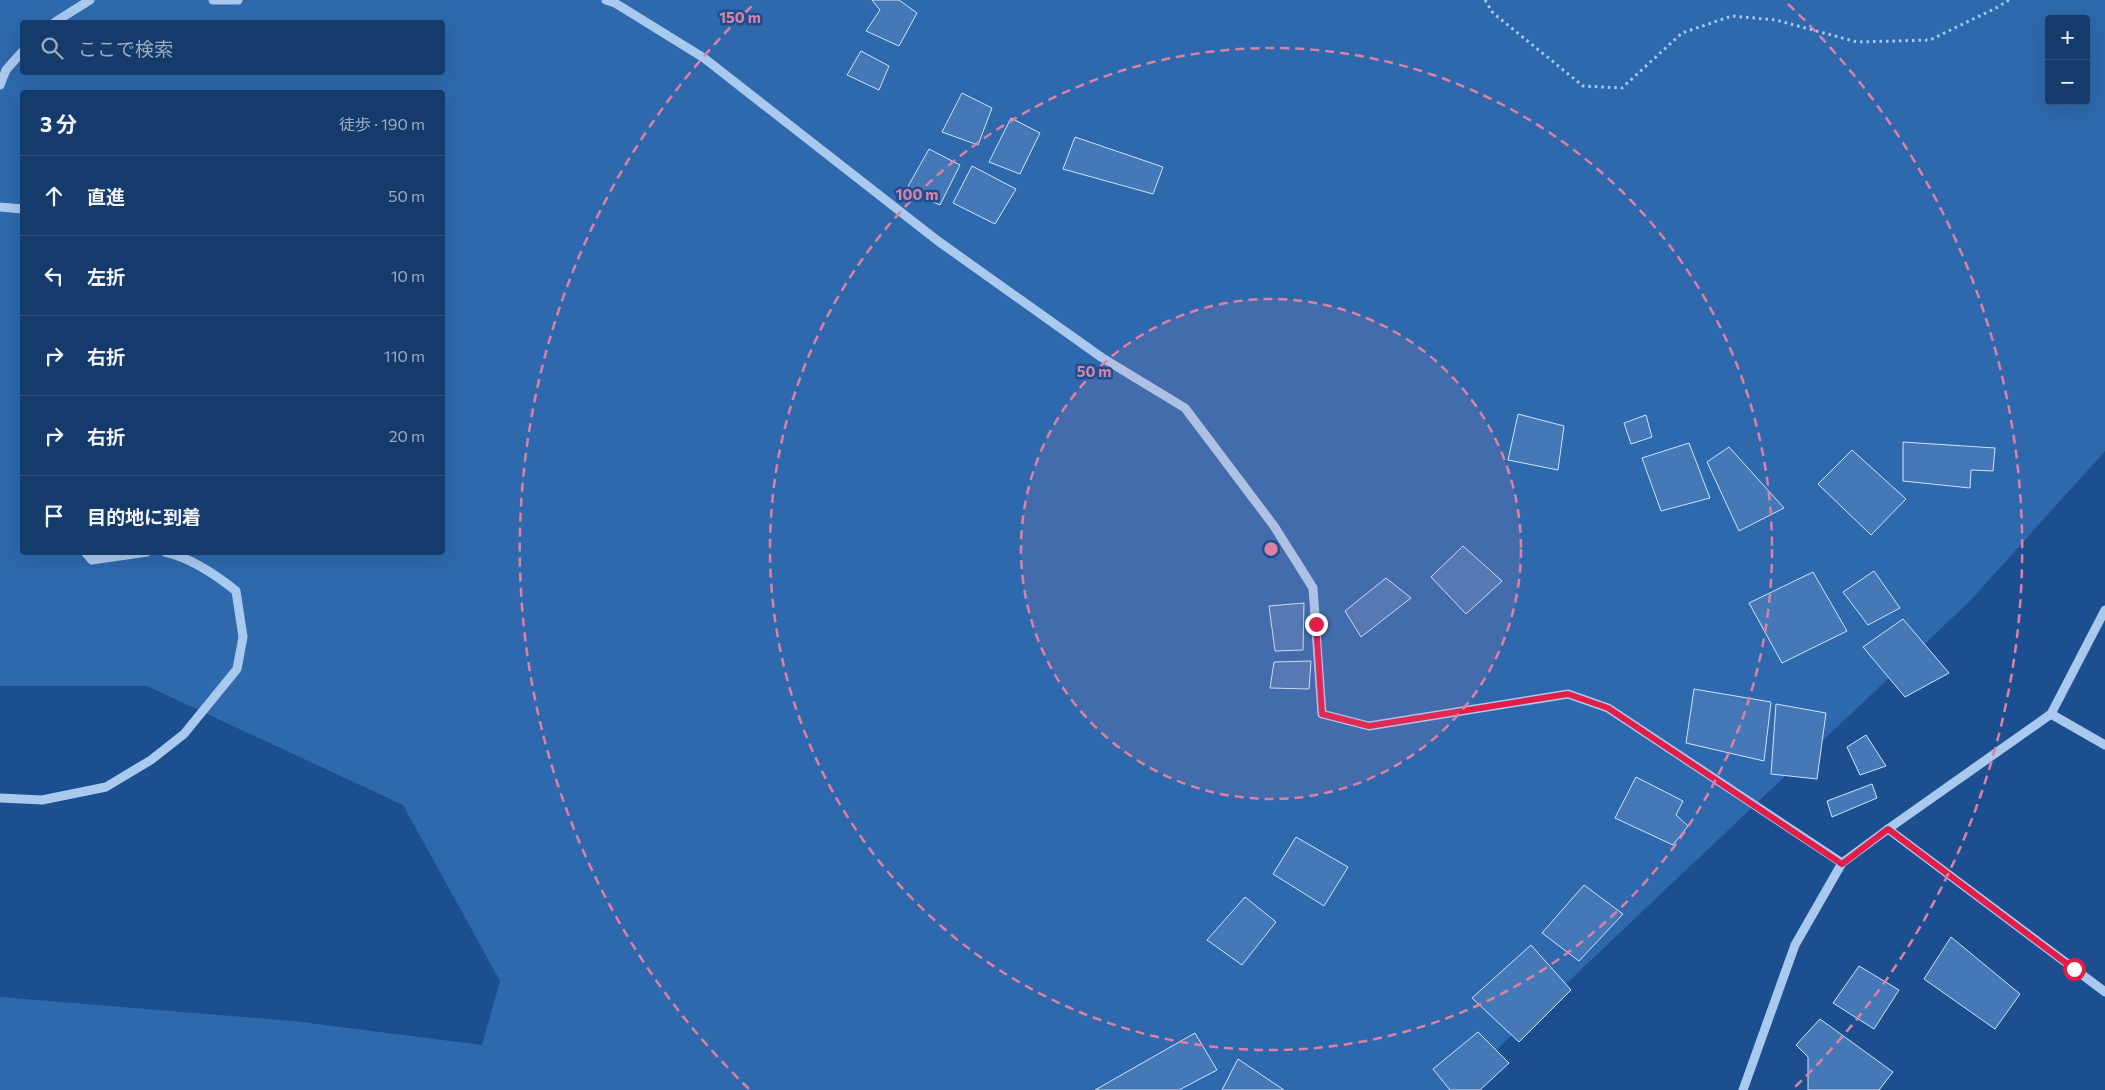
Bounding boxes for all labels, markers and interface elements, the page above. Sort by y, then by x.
text: 150 m [719,8,761,26]
map controls [2045,15,2090,105]
button: + [2045,15,2090,60]
search box [20,20,445,75]
icon: search [38,34,66,62]
text: ここで検索 [78,37,173,60]
button: − [2045,60,2090,105]
text: 3 分 [40,111,77,136]
text: 徒歩 · 190 m [339,114,425,133]
icon: ahead [40,182,68,210]
text: 直進 [87,185,125,208]
text: 100 m [896,185,938,203]
text: 50 m [388,186,425,205]
icon: left [40,262,68,290]
text: 左折 [87,265,125,288]
text: 10 m [391,266,425,285]
icon: right [40,342,68,370]
text: 右折 [87,345,125,368]
text: 110 m [384,346,425,365]
text: 50 m [1077,362,1111,380]
icon: right [40,422,68,450]
text: 右折 [87,425,125,448]
text: 20 m [389,426,425,445]
icon: arrive [40,502,68,530]
text: 目的地に到着 [87,505,201,528]
centre of rings [1262,540,1280,558]
route end [1305,613,1328,636]
route start [2063,958,2086,981]

